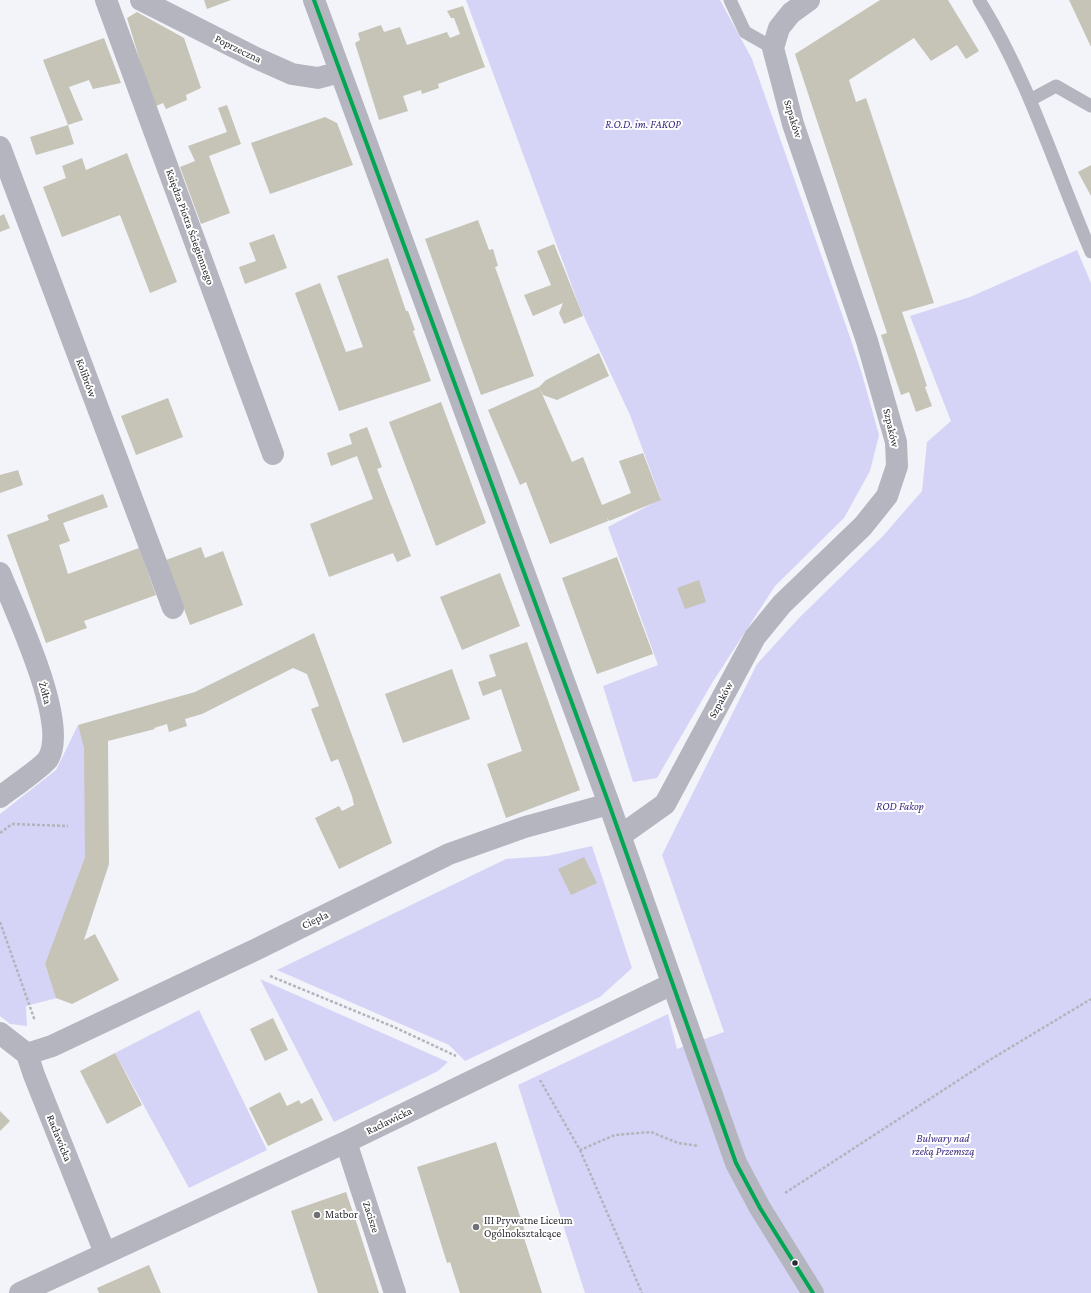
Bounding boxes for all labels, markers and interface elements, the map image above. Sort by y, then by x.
street label: Poprzeczna [213,32,263,66]
street label: Szpaków [781,98,805,140]
park label: R.O.D. im. FAKOP [605,118,681,132]
street label: Księdza Piotra Ściegiennego [163,167,217,287]
street label: Kolibrów [73,357,99,399]
street label: Szpaków [880,407,902,449]
street label: Żółta [36,680,54,706]
street label: Szpaków [706,680,736,720]
park label: ROD Fakop [876,800,924,814]
street label: Ciepła [300,908,330,932]
street label: Racławicka [364,1104,414,1138]
street label: Racławicka [44,1113,74,1163]
park label: Bulwary nad rzeką Przemszą [912,1132,974,1158]
street label: Zacisze [360,1200,382,1234]
place label: Matbor [325,1208,358,1222]
marker: Matbor [312,1210,322,1220]
place label: III Prywatne Liceum Ogólnokształcące [484,1214,573,1240]
marker: III Prywatne Liceum Ogólnokształcące [471,1222,481,1232]
unlabelled marker [790,1258,800,1268]

